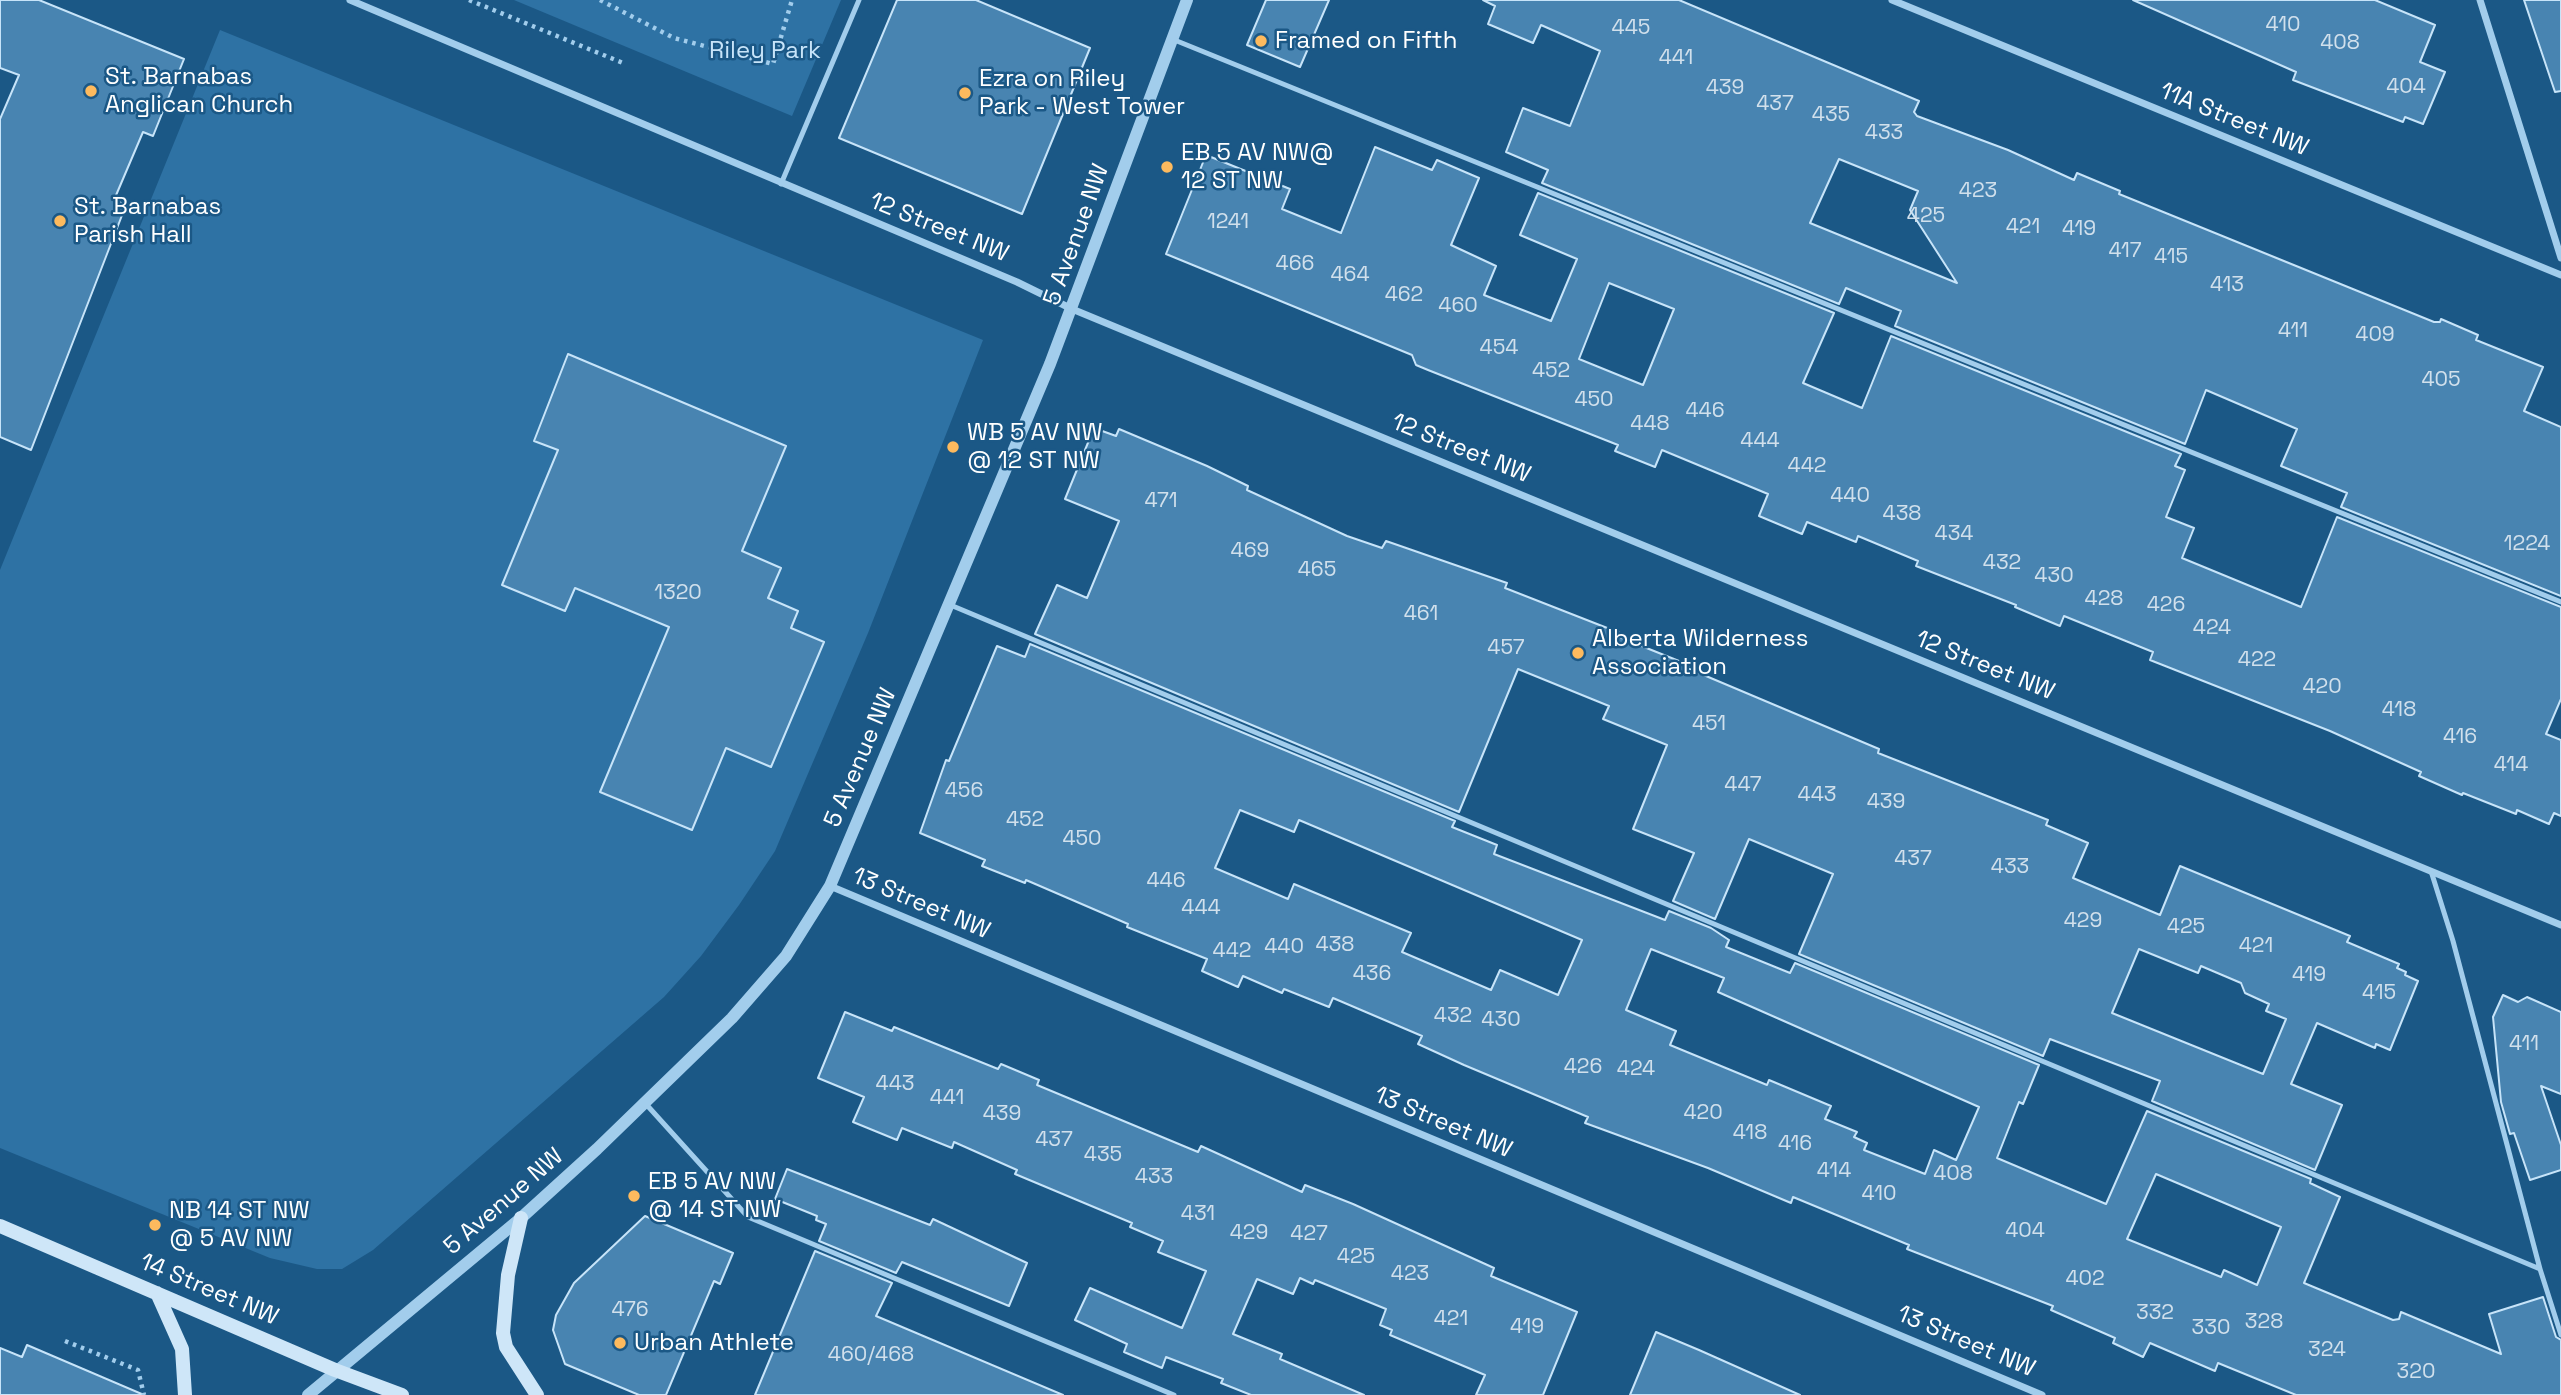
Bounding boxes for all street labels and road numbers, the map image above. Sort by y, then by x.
street label: 11A Street NW [2155,77,2313,163]
street label: 5 Avenue NW [1038,160,1116,310]
street label: 12 Street NW [865,187,1013,269]
street label: 12 Street NW [1387,408,1535,490]
street label: 12 Street NW [1911,625,2059,707]
street label: 5 Avenue NW [819,684,903,832]
street label: 13 Street NW [848,862,994,946]
street label: 13 Street NW [1370,1081,1516,1165]
street label: 5 Avenue NW [439,1142,569,1262]
street label: 14 Street NW [135,1248,283,1332]
street label: 13 Street NW [1893,1300,2039,1384]

